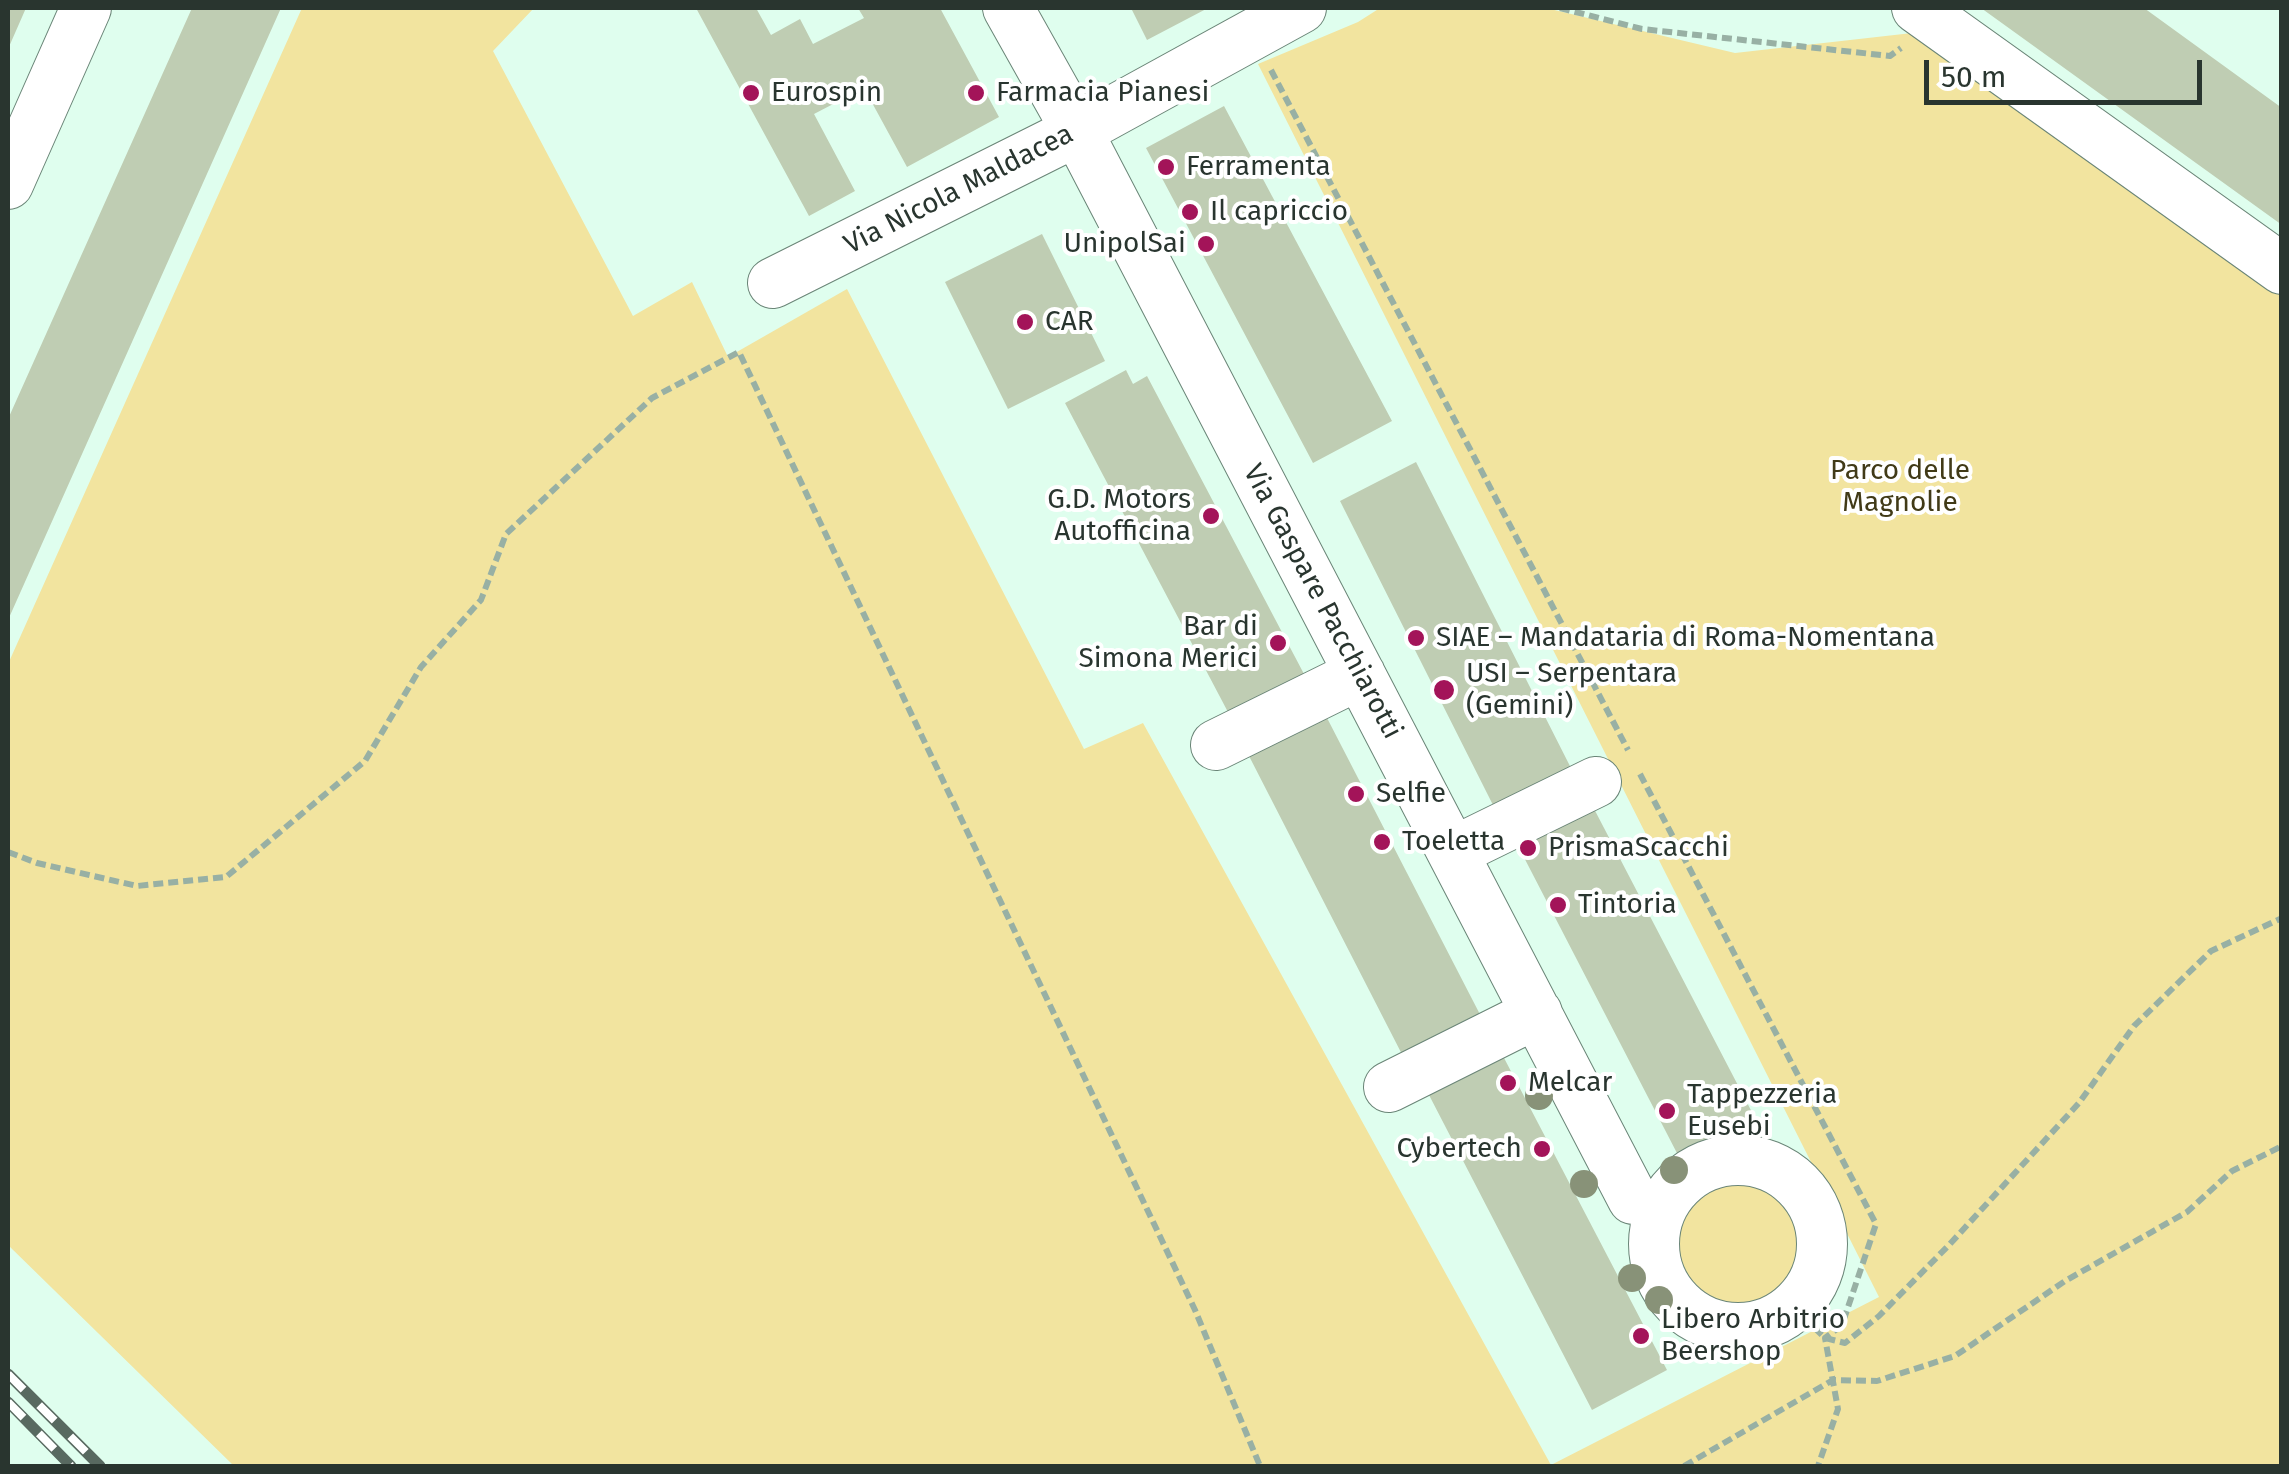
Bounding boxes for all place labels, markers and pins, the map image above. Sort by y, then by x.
place label: Eurospin [771,76,882,110]
place label: Farmacia Pianesi [996,76,1209,110]
marker: Eurospin [740,82,762,104]
marker: Farmacia Pianesi [965,82,987,104]
place label: Ferramenta [1186,150,1331,184]
marker: Ferramenta [1155,156,1177,178]
place label: Il capriccio [1210,195,1348,229]
marker: Il capriccio [1179,201,1201,223]
place label: UnipolSai [1064,227,1186,261]
marker: UnipolSai [1195,233,1217,255]
place label: CAR [1045,305,1094,339]
marker: CAR [1014,311,1036,333]
place label: G.D. Motors Autofficina [1047,483,1191,549]
marker: G.D. Motors Autofficina [1200,505,1222,527]
place label: Bar di Simona Merici [1078,610,1258,676]
place label: SIAE – Mandataria di Roma-Nomentana [1436,621,1935,655]
marker: SIAE – Mandataria di Roma-Nomentana [1405,627,1427,649]
marker: Bar di Simona Merici [1267,632,1289,654]
place label: USI – Serpentara (Gemini) [1466,657,1677,723]
marker: USI – Serpentara (Gemini) [1431,677,1457,703]
place label: Selfie [1376,777,1446,811]
marker: Selfie [1345,783,1367,805]
place label: Toeletta [1402,825,1505,859]
marker: Toeletta [1371,831,1393,853]
place label: PrismaScacchi [1548,831,1729,865]
marker: PrismaScacchi [1517,837,1539,859]
place label: Tintoria [1578,888,1677,922]
marker: Tintoria [1547,894,1569,916]
place label: Melcar [1528,1066,1612,1100]
marker: Melcar [1497,1072,1519,1094]
place label: Tappezzeria Eusebi [1687,1078,1837,1144]
marker: Tappezzeria Eusebi [1656,1100,1678,1122]
place label: Cybertech [1397,1132,1522,1166]
marker: Cybertech [1531,1138,1553,1160]
place label: Libero Arbitrio Beershop [1661,1303,1845,1369]
marker: Libero Arbitrio Beershop [1630,1325,1652,1347]

